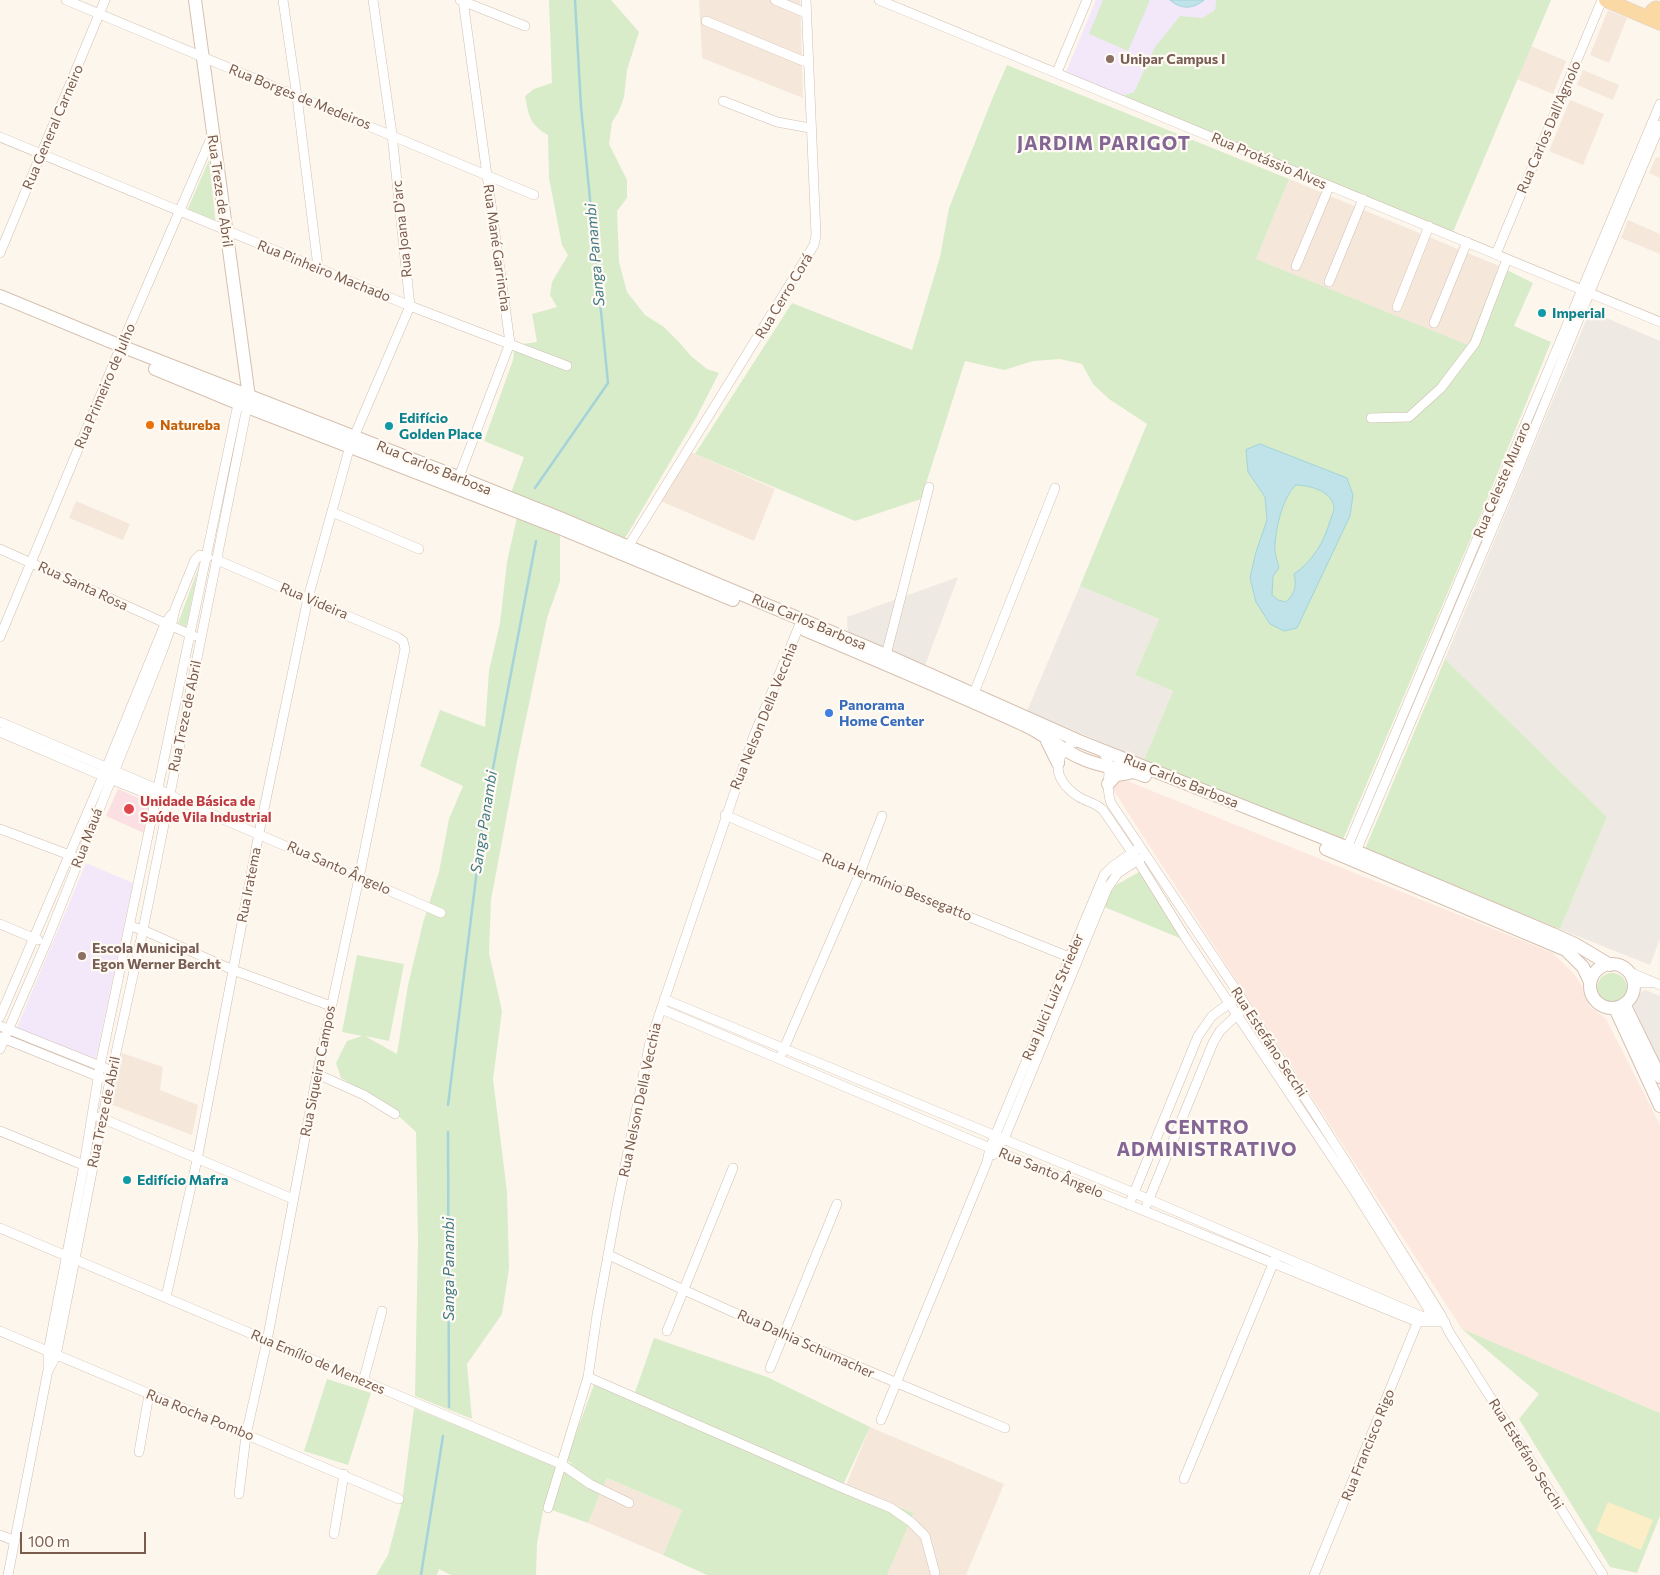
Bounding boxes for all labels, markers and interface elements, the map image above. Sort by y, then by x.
place label: Unipar Campus I [1120,51,1225,67]
marker: Unipar Campus I [1104,53,1116,65]
street label: Rua Carlos Dall'Agnolo [1513,58,1585,196]
street label: Rua Borges de Medeiros [226,61,374,133]
street label: Rua General Carneiro [19,62,87,192]
street label: Rua Protássio Alves [1209,129,1329,193]
district label: JARDIM PARIGOT [1015,133,1193,155]
street label: Rua Treze de Abril [204,134,236,248]
street label: Rua Joana D'arc [389,180,415,278]
street label: Rua Mané Garrincha [480,183,514,313]
water label: Sanga Panambi [582,203,608,307]
street label: Rua Pinheiro Machado [255,237,393,305]
street label: Rua Cerro Corá [752,250,816,342]
place label: Imperial [1552,305,1605,321]
marker: Imperial [1536,307,1548,319]
street label: Rua Primeiro de Julho [71,321,139,451]
place label: Edifício Golden Place [399,410,482,442]
place label: Natureba [160,417,220,433]
marker: Natureba [144,419,156,431]
street label: Rua Celeste Muraro [1470,419,1534,541]
marker: Edifício Golden Place [383,420,395,432]
street label: Rua Carlos Barbosa [374,437,494,499]
street label: Rua Santa Rosa [35,558,131,614]
street label: Rua Videira [277,579,351,623]
street label: Rua Carlos Barbosa [749,590,869,654]
street label: Rua Nelson Della Vecchia [727,640,801,792]
street label: Rua Treze de Abril [165,659,205,773]
place label: Panorama Home Center [839,697,924,730]
marker: Panorama Home Center [823,707,835,719]
street label: Rua Carlos Barbosa [1121,750,1241,812]
water label: Sanga Panambi [467,769,501,875]
place label: Unidade Básica de Saúde Vila Industrial [140,793,272,826]
marker: Unidade Básica de Saúde Vila Industrial [122,802,136,816]
street label: Rua Mauá [68,806,106,870]
street label: Rua Santo Ângelo [285,838,393,898]
street label: Rua Iratema [233,846,265,924]
street label: Rua Hermínio Bessegatto [820,849,974,925]
street label: Rua Julci Luiz Strieder [1019,931,1087,1063]
place label: Escola Municipal Egon Werner Bercht [92,940,221,972]
marker: Escola Municipal Egon Werner Bercht [76,950,88,962]
street label: Rua Estefáno Secchi [1227,984,1311,1100]
street label: Rua Siqueira Campos [297,1004,339,1138]
street label: Rua Nelson Della Vecchia [615,1021,665,1179]
street label: Rua Treze de Abril [84,1055,124,1169]
district label: CENTRO ADMINISTRATIVO [1115,1117,1299,1161]
street label: Rua Santo Ângelo [996,1144,1106,1202]
place label: Edifício Mafra [137,1172,228,1188]
marker: Edifício Mafra [121,1174,133,1186]
water label: Sanga Panambi [440,1217,458,1321]
street label: Rua Dalhia Schumacher [735,1306,877,1382]
street label: Rua Emílio de Menezes [248,1326,388,1398]
street label: Rua Rocha Pombo [143,1386,257,1444]
street label: Rua Francisco Rigo [1338,1387,1398,1503]
street label: Rua Estefáno Secchi [1485,1396,1567,1512]
scale bar [22,1522,149,1554]
text: 100 m [28,1532,70,1550]

